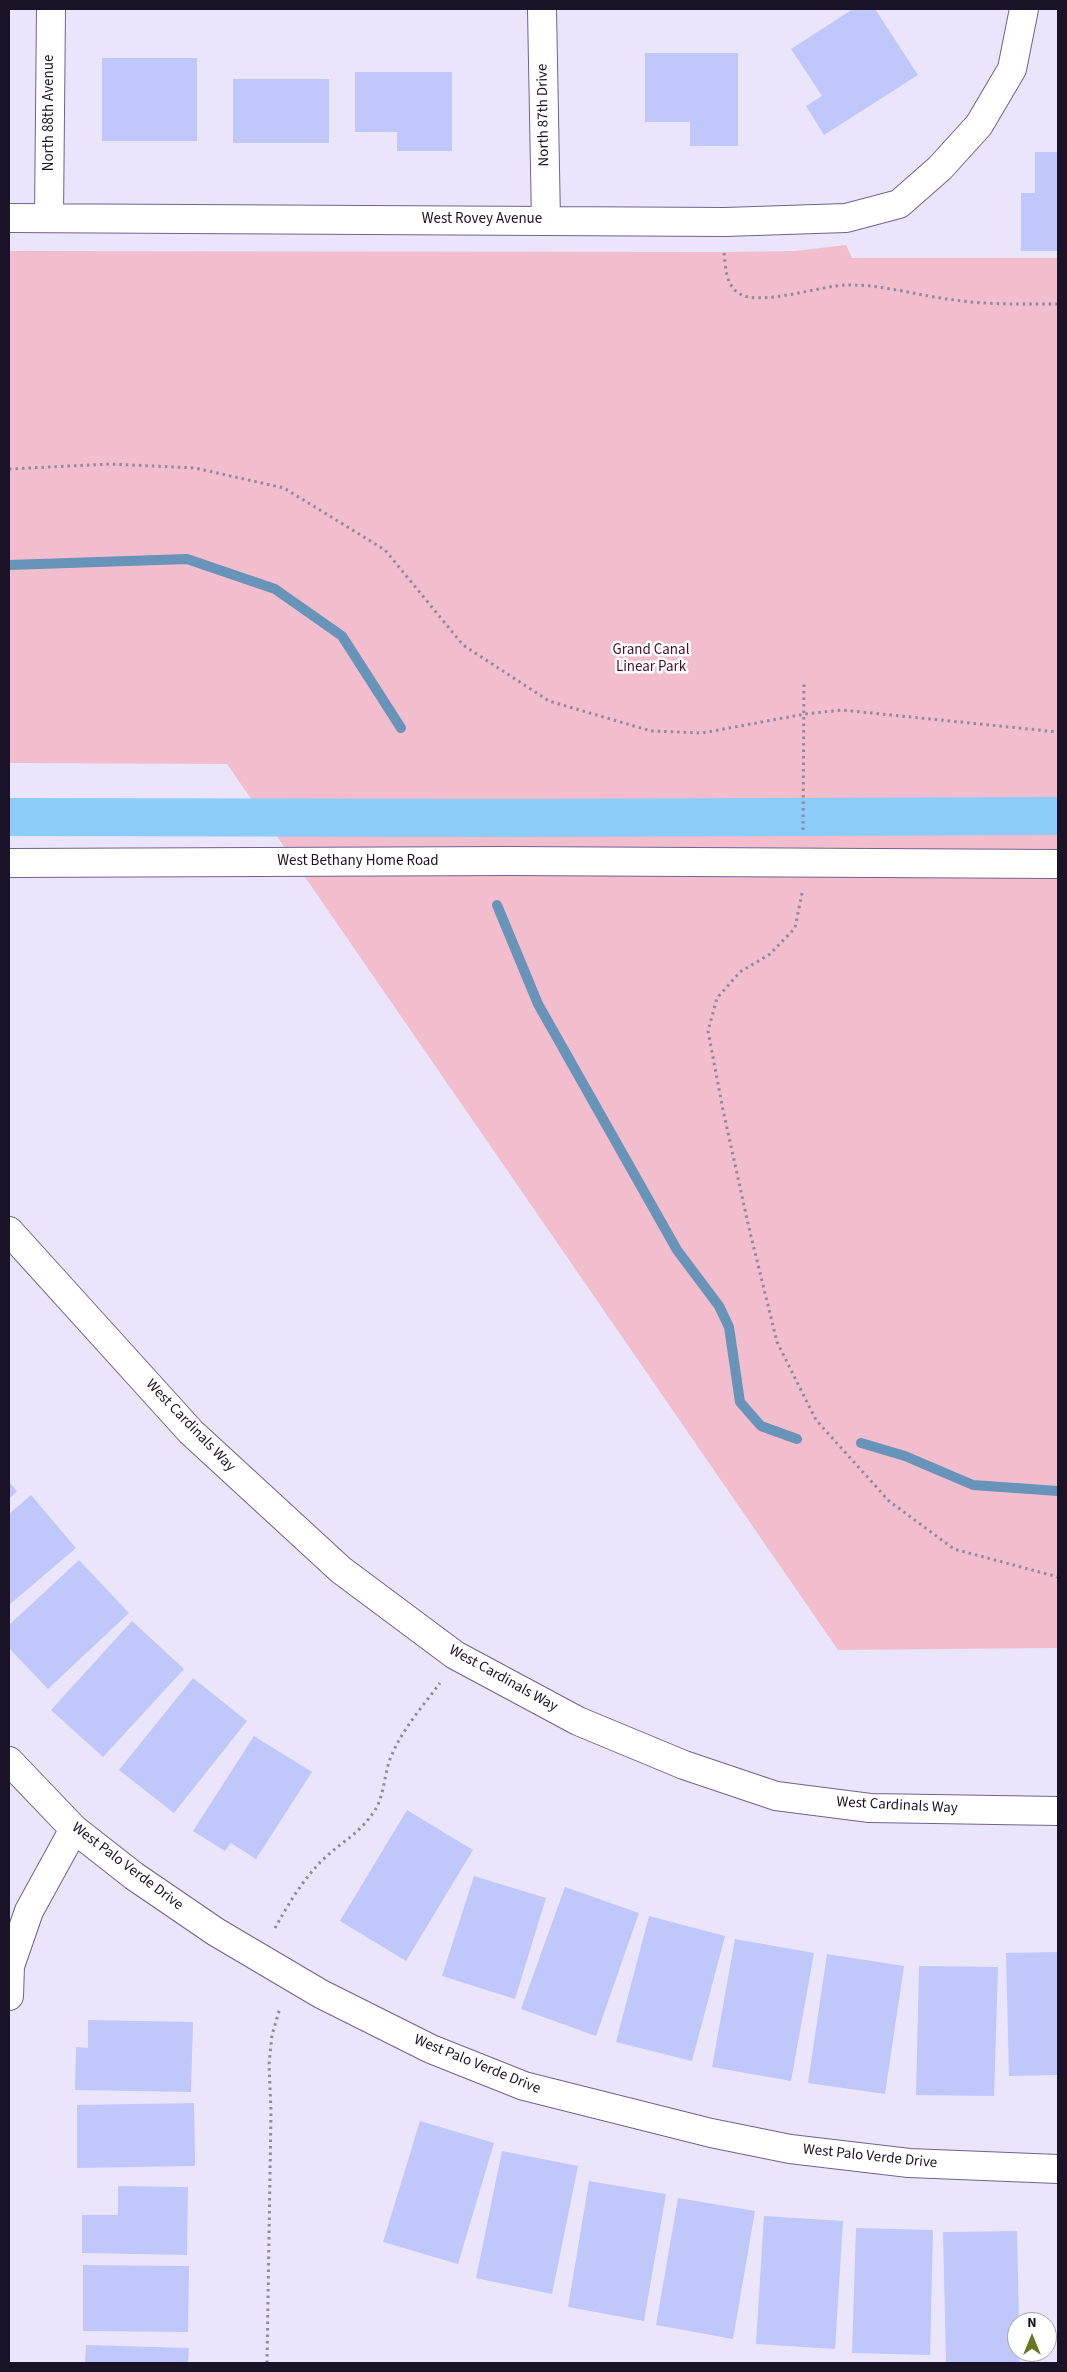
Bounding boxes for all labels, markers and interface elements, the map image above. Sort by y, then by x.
street label: North 88th Avenue [41,55,59,171]
street label: North 87th Drive [534,63,554,167]
street label: West Rovey Avenue [422,211,542,229]
park label: Grand Canal Linear Park [613,642,689,677]
street label: West Bethany Home Road [277,853,439,871]
street label: West Cardinals Way [141,1376,239,1476]
street label: West Cardinals Way [446,1642,560,1716]
street label: West Cardinals Way [836,1794,958,1818]
street label: West Palo Verde Drive [68,1819,186,1915]
street label: West Palo Verde Drive [411,2031,543,2099]
street label: West Palo Verde Drive [802,2141,938,2173]
north arrow [1007,2312,1057,2362]
text: N [1027,2313,1037,2333]

